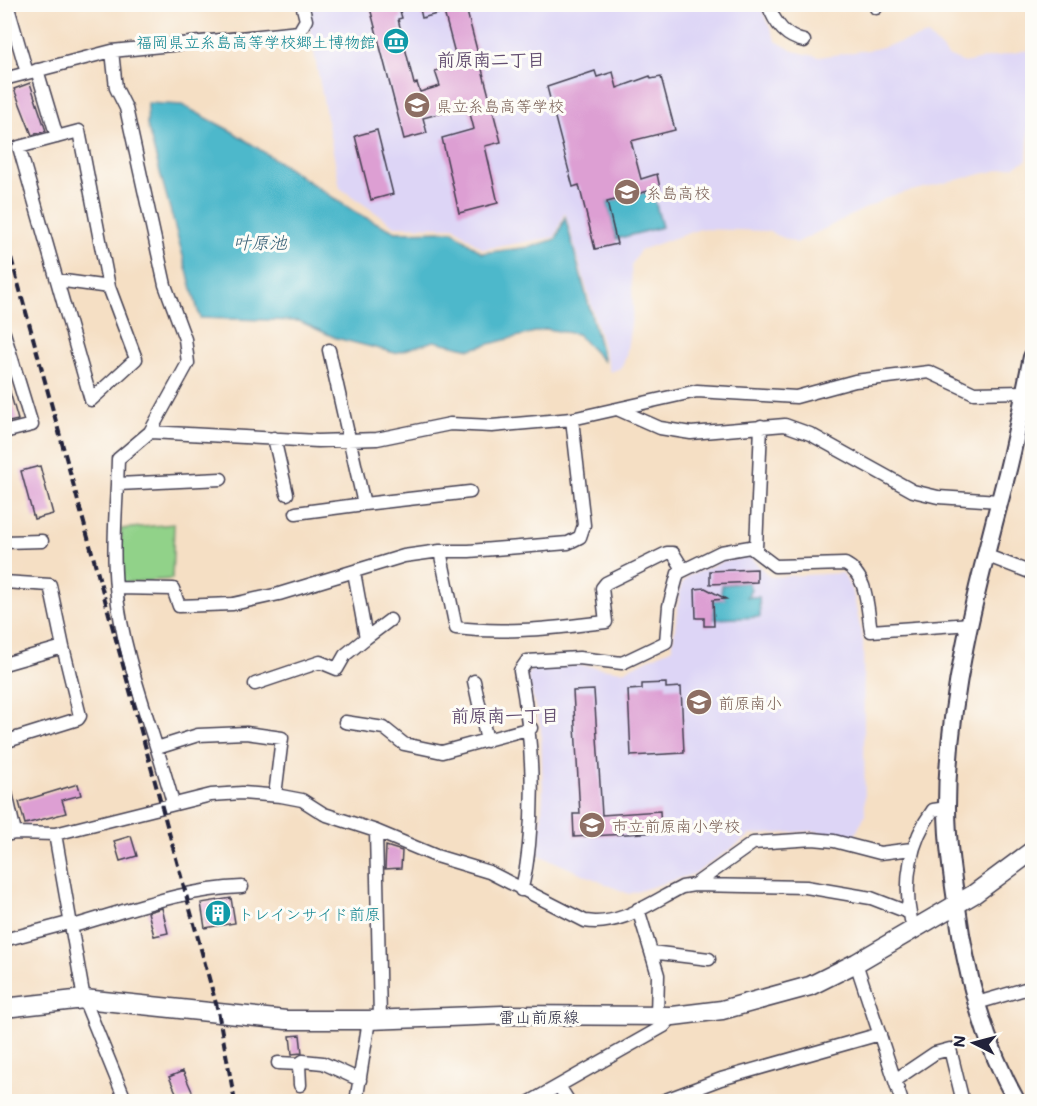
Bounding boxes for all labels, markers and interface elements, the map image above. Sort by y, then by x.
museum icon: 福岡県立糸島高等学校郷土博物館 [381,26,411,56]
place label: 福岡県立糸島高等学校郷土博物館 [136,31,376,52]
district label: 前原南二丁目 [437,47,545,71]
school or university icon: 県立糸島高等学校 [402,90,432,120]
place label: 県立糸島高等学校 [436,95,564,116]
school or university icon: 糸島高校 [612,177,642,207]
place label: 糸島高校 [646,182,710,203]
water label: 叶原池 [233,230,288,254]
school or university icon: 前原南小 [684,687,714,717]
place label: 前原南小 [718,692,782,713]
district label: 前原南一丁目 [451,703,559,727]
school or university icon: 市立前原南小学校 [577,810,607,840]
place label: 市立前原南小学校 [612,815,740,836]
building icon: トレインサイド前原 [203,898,233,928]
place label: トレインサイド前原 [238,903,380,924]
street label: 雷山前原線 [499,1006,579,1027]
north arrow [944,1013,1004,1073]
text: N [948,1034,970,1049]

